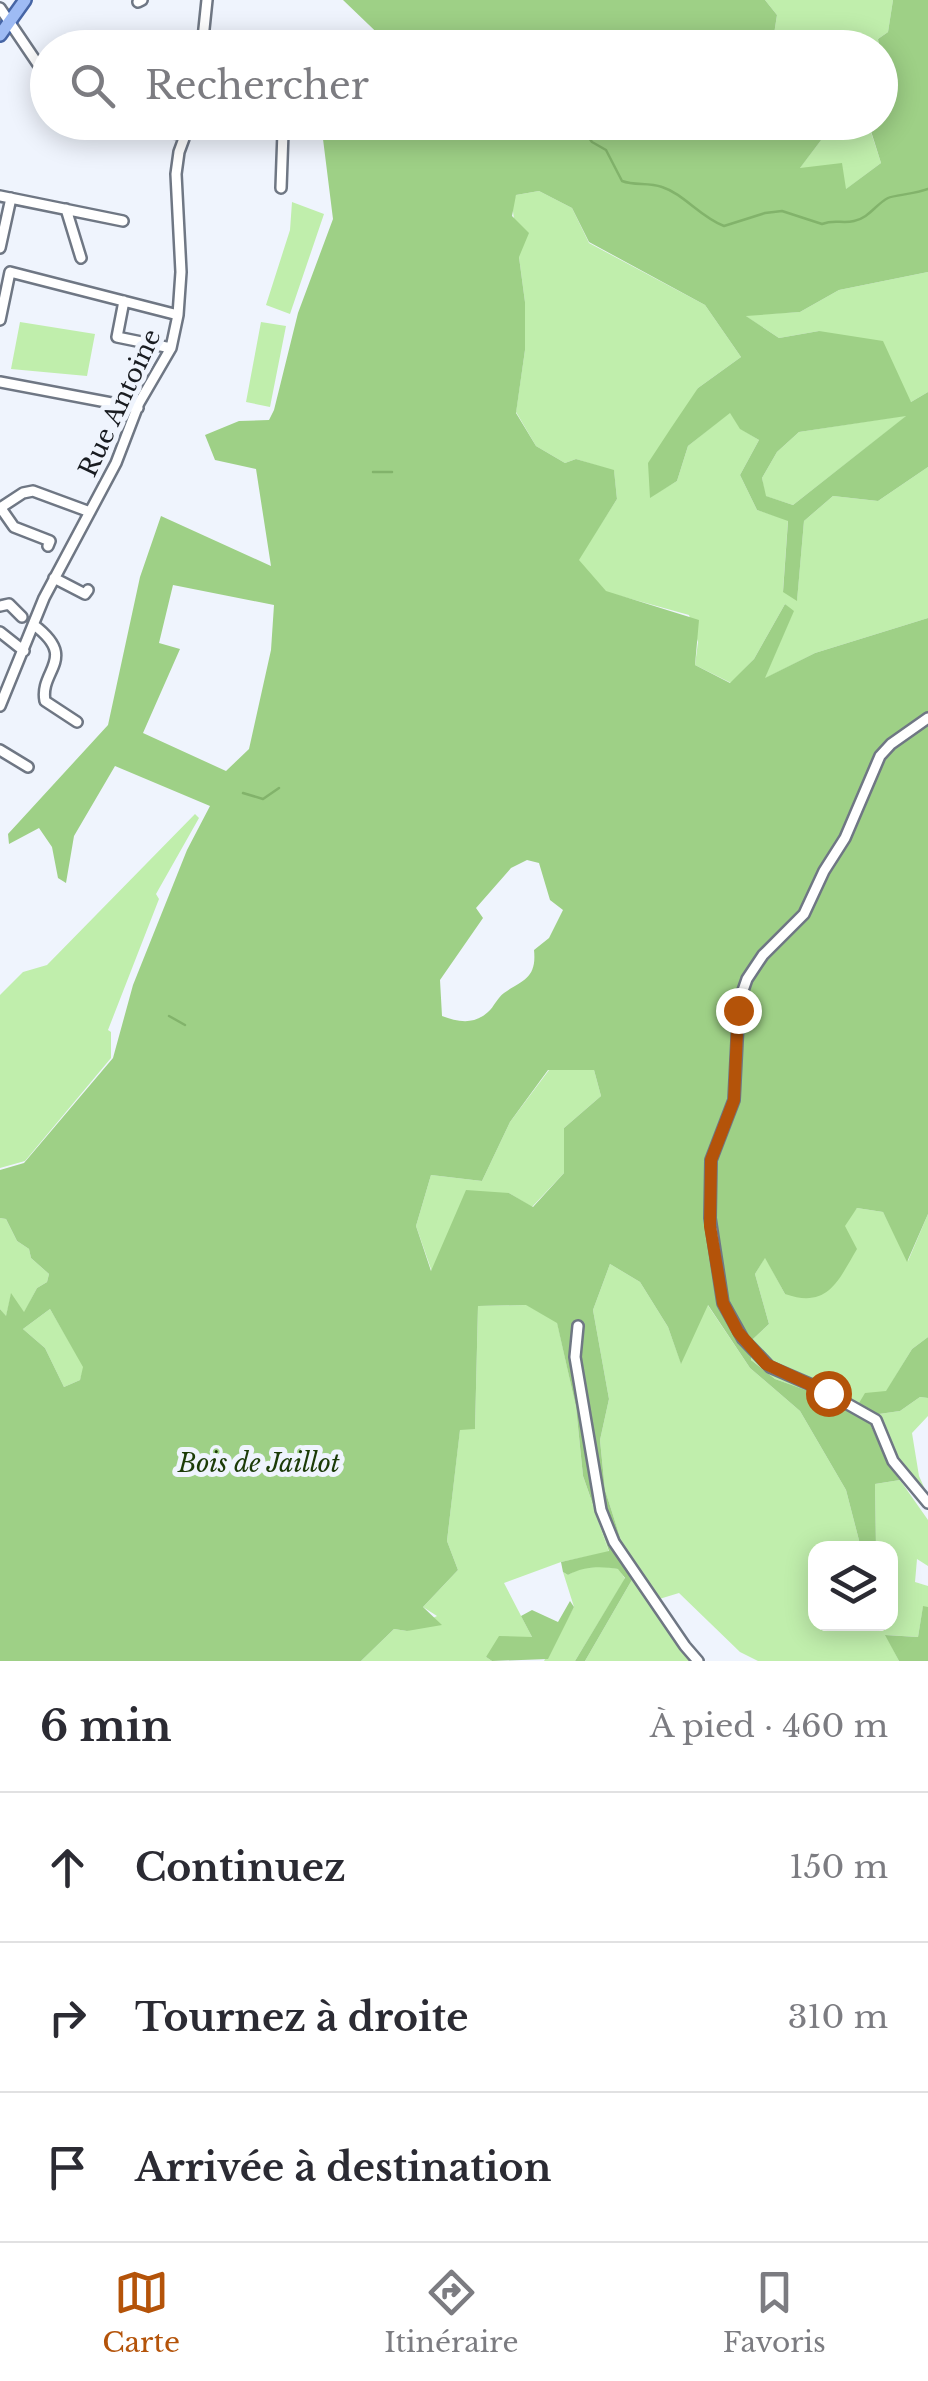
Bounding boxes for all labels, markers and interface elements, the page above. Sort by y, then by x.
search box [30,30,898,140]
icon: search [65,58,120,113]
text: Rechercher [145,62,369,109]
street label: Rue Antoine [72,324,168,482]
route end [716,988,762,1034]
route start [806,1371,852,1417]
park label: Bois de Jaillot [177,1448,340,1479]
map controls [808,1541,898,1631]
button: layers [808,1541,898,1631]
text: 6 min [40,1700,172,1752]
text: À pied · 460 m [650,1706,888,1746]
icon: ahead [40,1840,95,1895]
text: Continuez [135,1844,346,1891]
text: 150 m [789,1847,888,1887]
icon: right [40,1990,95,2045]
text: Tournez à droite [135,1994,468,2041]
text: 310 m [788,1997,888,2037]
icon: arrive [40,2140,95,2195]
text: Arrivée à destination [135,2144,551,2191]
tab: Carte [102,2265,180,2360]
tab: Itinéraire [384,2265,518,2360]
tab: Favoris [723,2265,826,2360]

